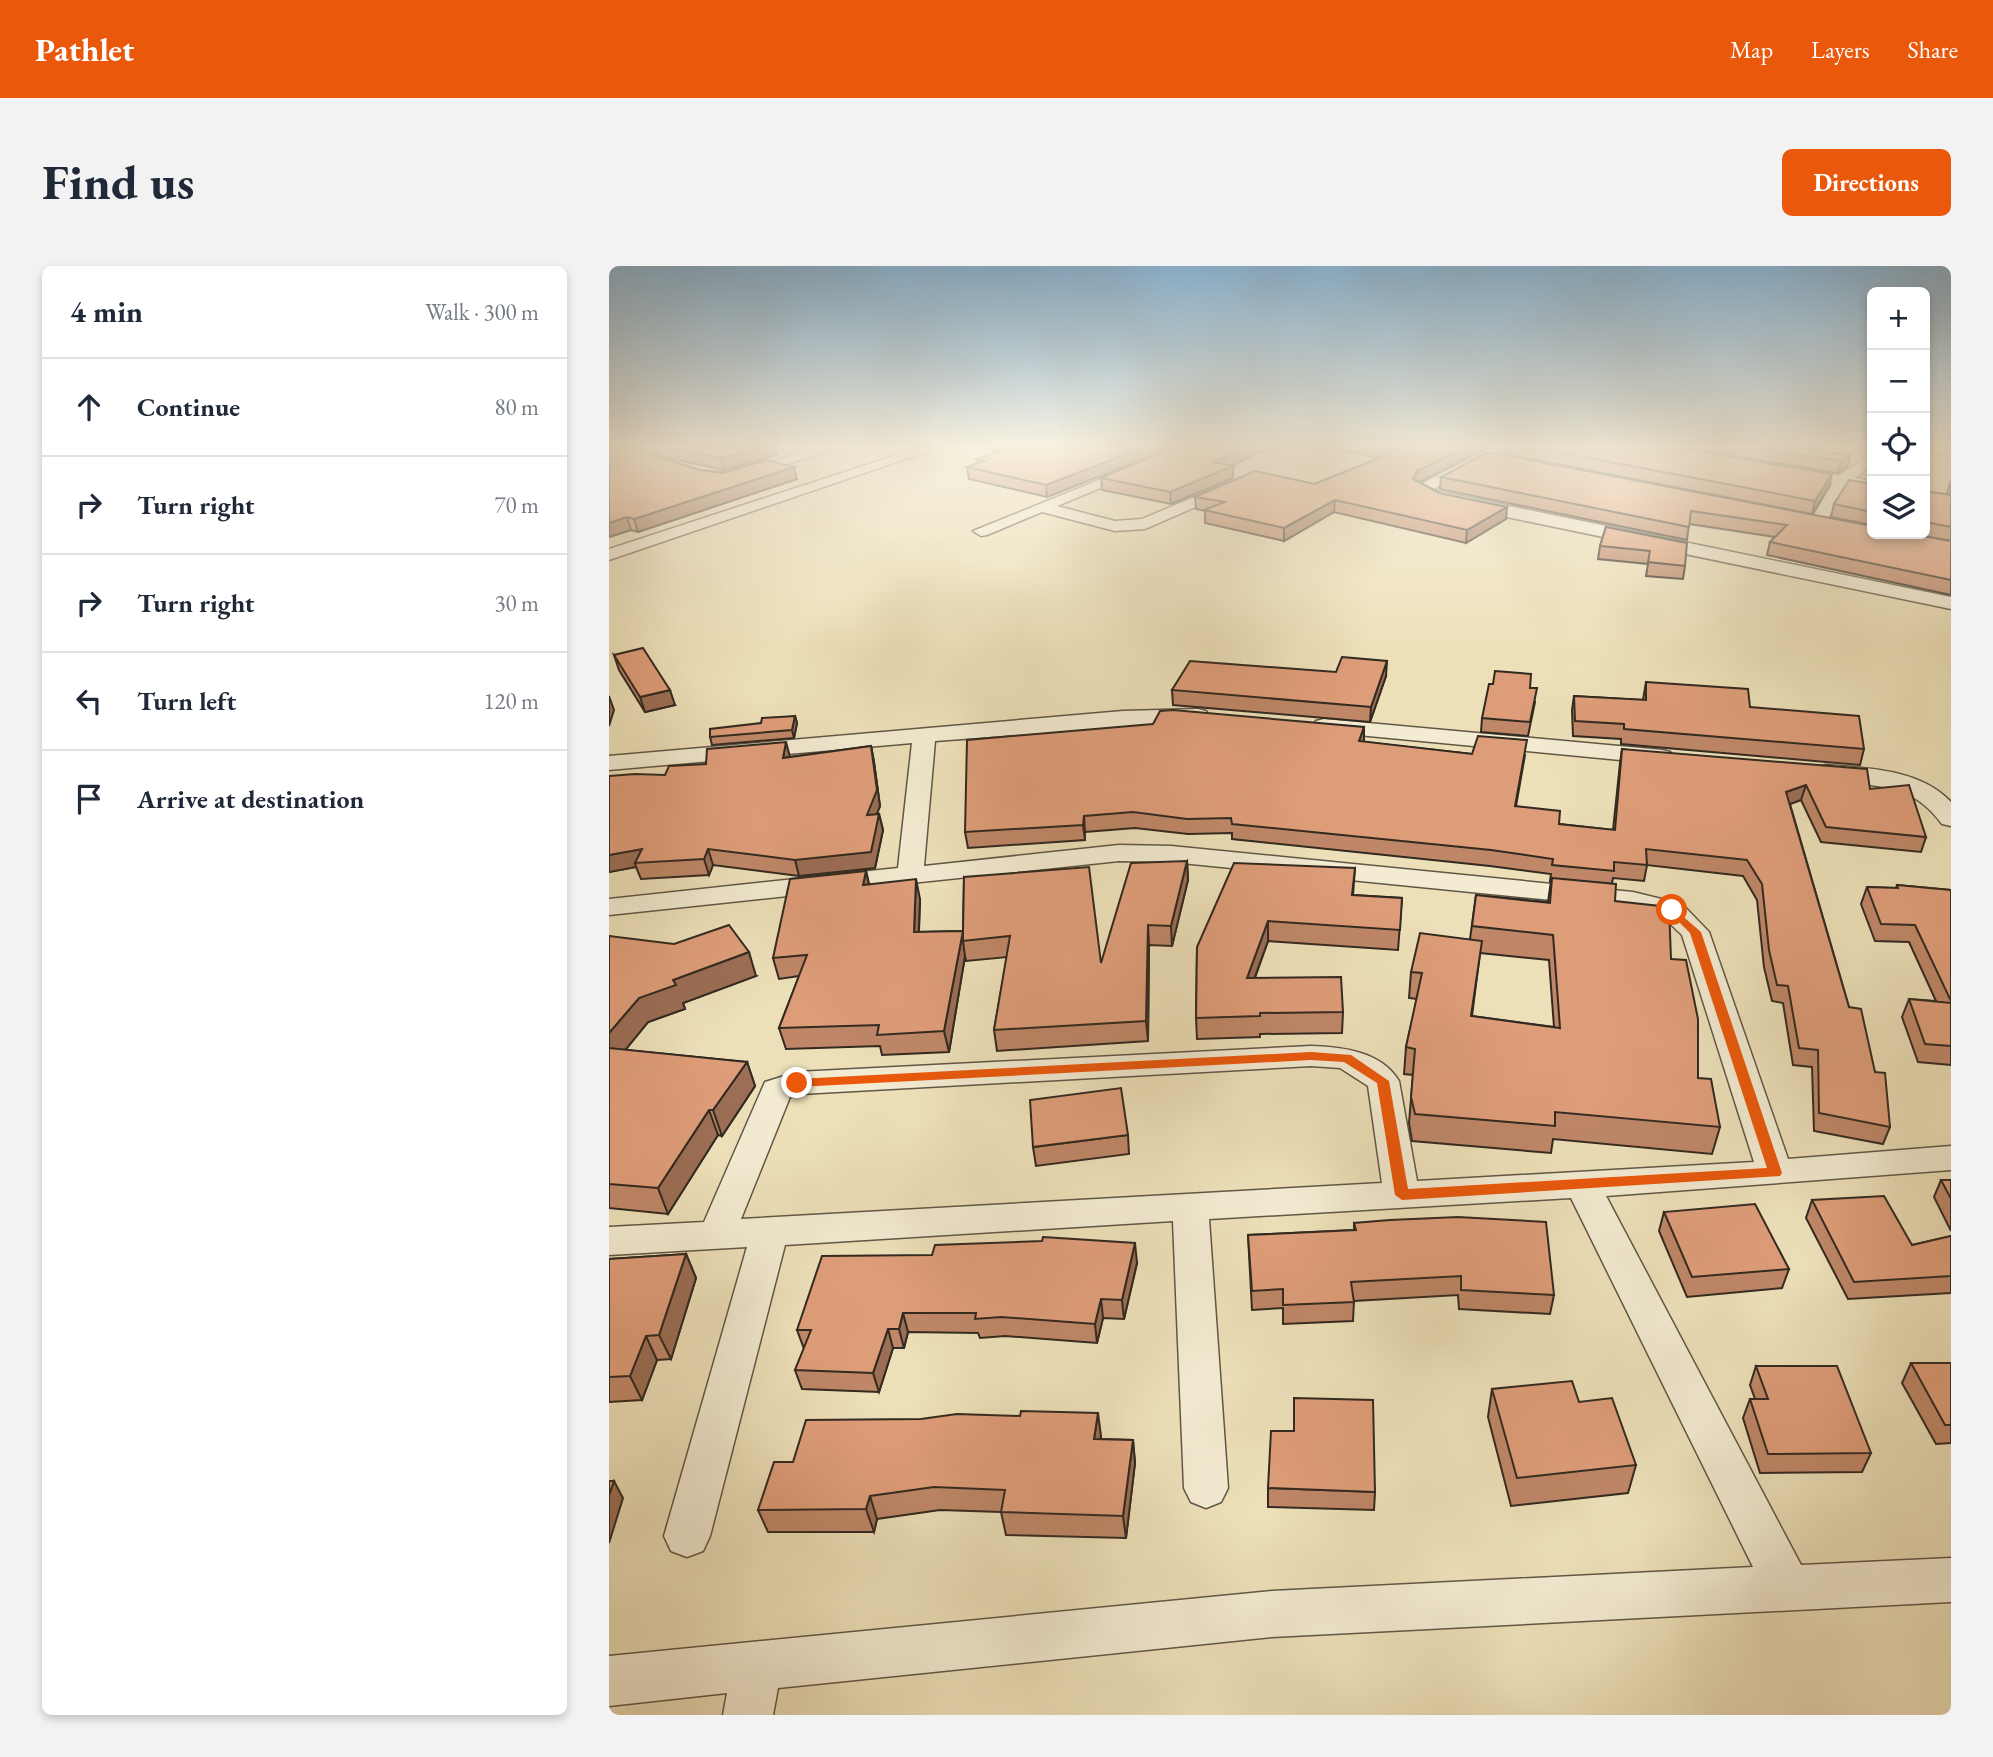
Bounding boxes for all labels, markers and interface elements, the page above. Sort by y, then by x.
text: Pathlet [35,28,134,71]
text: Map [1730,34,1773,65]
text: Layers [1811,34,1870,65]
text: Share [1908,34,1958,65]
button: Directions [1782,149,1951,216]
text: Find us [42,150,194,214]
map controls [1867,287,1930,539]
button: + [1867,287,1930,350]
text: 4 min [70,292,143,331]
text: Walk · 300 m [425,297,539,327]
button: − [1867,350,1930,413]
icon: ahead [70,388,108,426]
text: Continue [137,390,240,424]
text: 80 m [494,392,539,422]
button: locate [1867,413,1930,476]
button: layers [1867,476,1930,539]
icon: right [70,486,108,524]
text: Turn right [137,488,255,522]
text: 70 m [494,490,539,520]
icon: right [70,584,108,622]
text: Turn right [137,586,255,620]
text: 30 m [494,588,539,618]
icon: left [70,682,108,720]
text: Turn left [137,684,236,718]
text: 120 m [483,686,539,716]
icon: arrive [70,780,108,818]
text: Arrive at destination [137,782,364,816]
route start [1656,894,1687,925]
route end [781,1067,812,1098]

